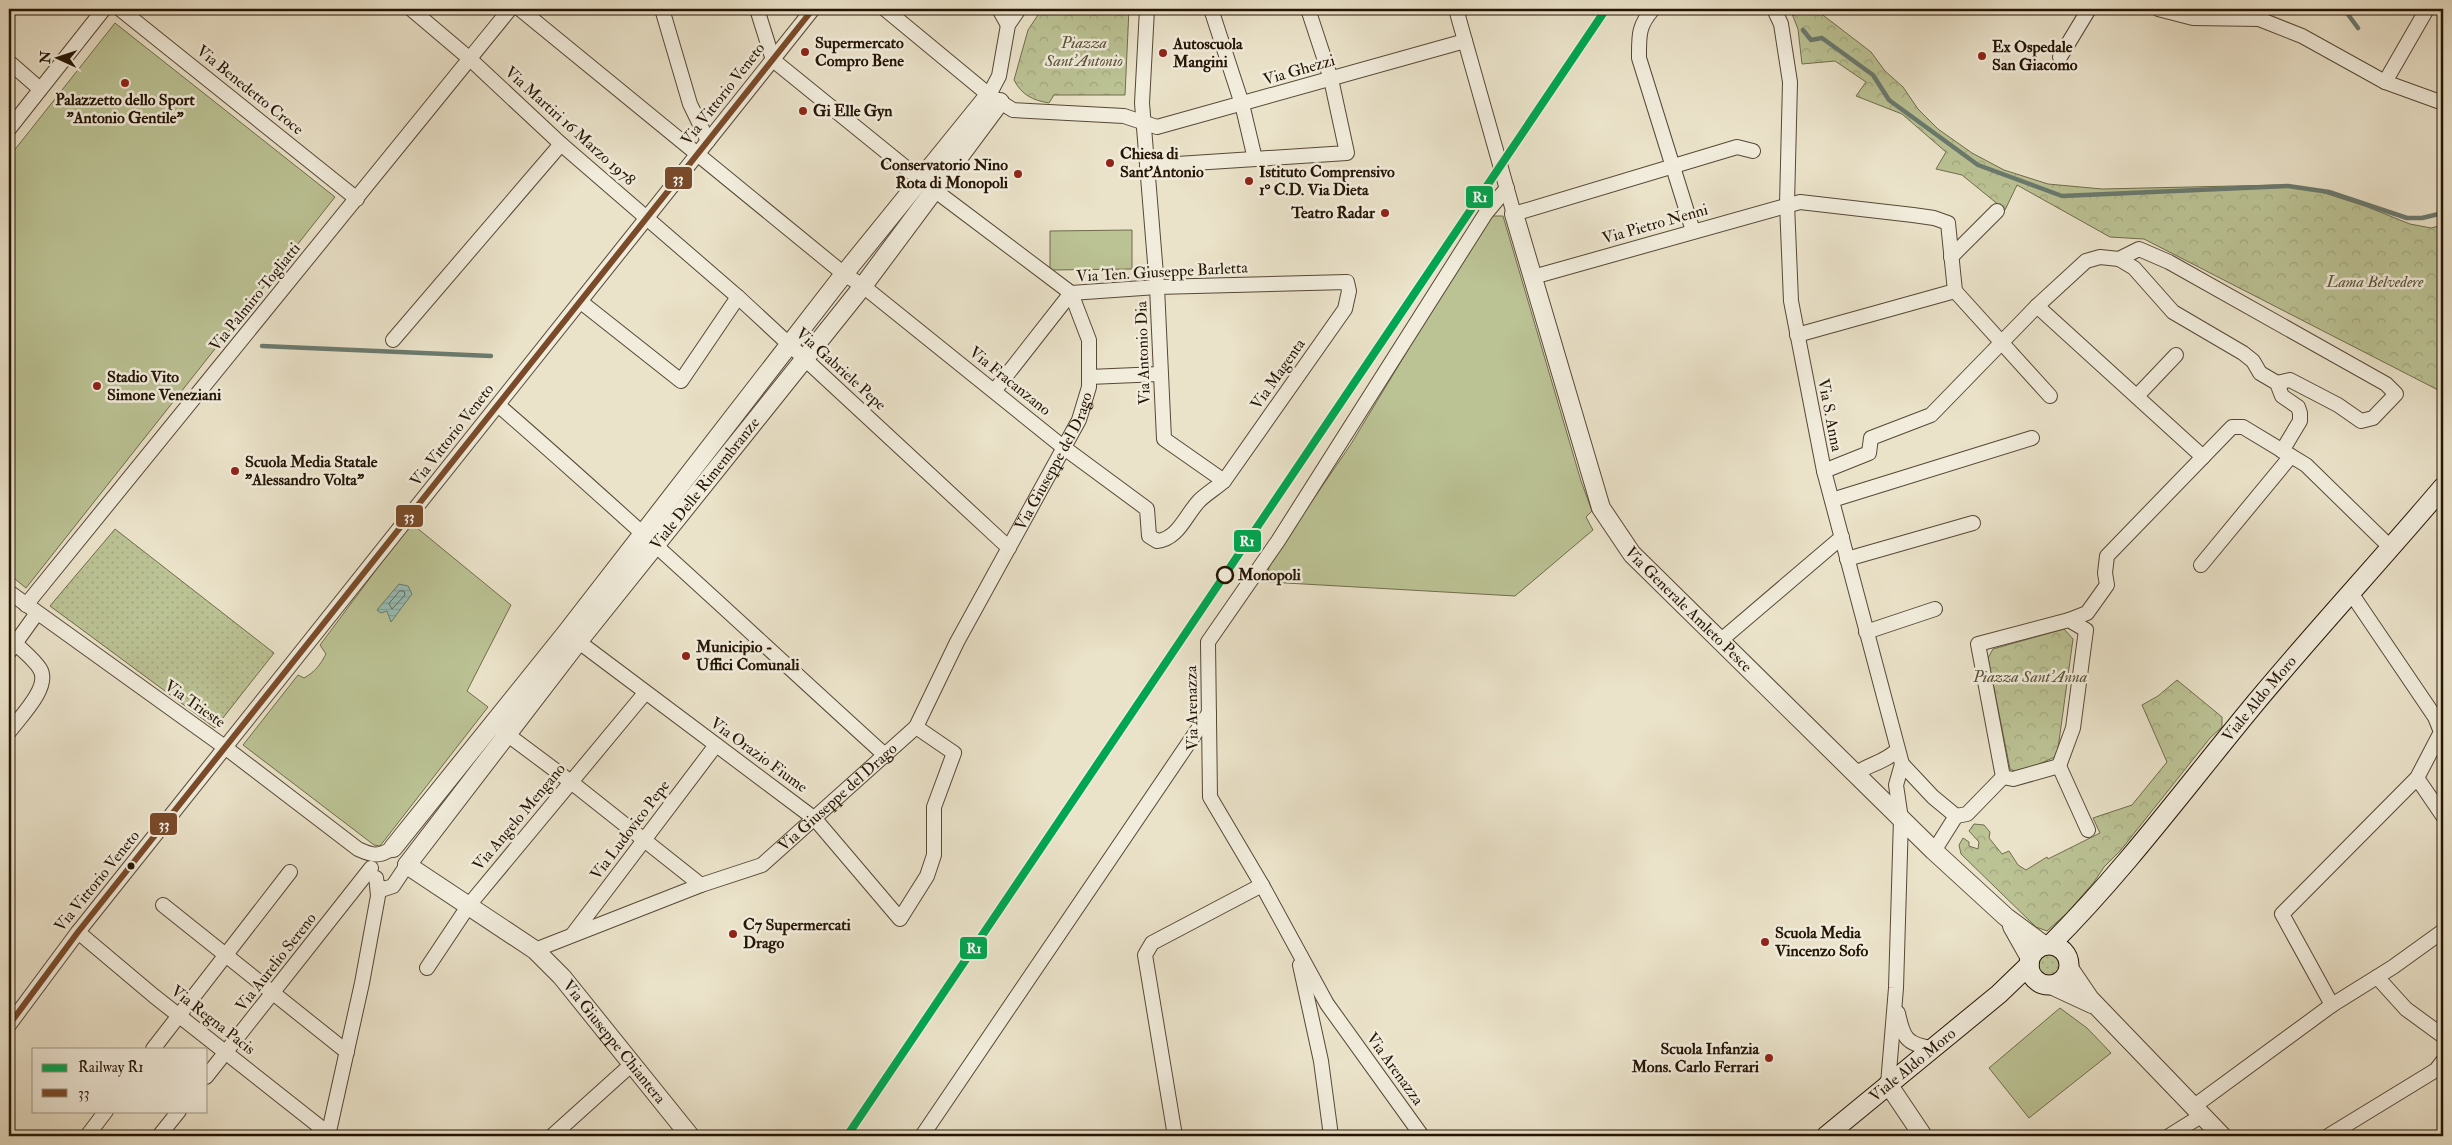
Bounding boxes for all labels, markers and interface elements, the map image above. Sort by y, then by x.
north arrow [32,32,82,82]
place label: Supermercato Compro Bene [815,33,904,72]
park label: Piazza Sant'Antonio [1044,33,1123,71]
place label: Autoscuola Mangini [1172,34,1243,73]
place label: Ex Ospedale San Giacomo [1992,37,2078,75]
street label: Via Vittorio Veneto [677,39,769,149]
street label: Via Benedetto Croce [192,41,308,139]
marker: Supermercato Compro Bene [799,46,811,58]
marker: Autoscuola Mangini [1157,47,1169,59]
text: N [37,50,54,65]
street label: Via Ghezzi [1261,50,1337,90]
marker: Ex Ospedale San Giacomo [1976,50,1988,62]
street label: Via Martiri 16 Marzo 1978 [501,62,640,190]
marker: Palazzetto dello Sport "Antonio Gentile" [119,77,131,89]
place label: Palazzetto dello Sport "Antonio Gentile" [55,90,196,128]
place label: Gi Elle Gyn [813,101,893,122]
marker: Gi Elle Gyn [797,105,809,117]
place label: Chiesa di Sant'Antonio [1120,144,1204,182]
place label: Conservatorio Nino Rota di Monopoli [880,155,1009,194]
marker: Chiesa di Sant'Antonio [1104,157,1116,169]
place label: Istituto Comprensivo 1° C.D. Via Dieta [1259,162,1395,200]
line badge: 33 [664,166,693,190]
marker: Conservatorio Nino Rota di Monopoli [1012,168,1024,180]
text: 33 [673,170,683,187]
marker: Istituto Comprensivo 1° C.D. Via Dieta [1243,175,1255,187]
line badge: R1 [1465,185,1494,209]
text: R1 [1472,189,1488,206]
street label: Via Pietro Nenni [1600,199,1710,249]
place label: Teatro Radar [1290,203,1376,223]
marker: Teatro Radar [1379,207,1391,219]
street label: Via Palmiro Togliatti [205,239,305,355]
street label: Via Ten. Giuseppe Barletta [1076,257,1249,287]
park label: Lama Belvedere [2326,272,2424,292]
street label: Via Antonio Dia [1131,300,1155,405]
street label: Via Gabriele Pepe [791,323,891,416]
street label: Via Magenta [1246,334,1310,413]
street label: Via Fracanzano [965,342,1055,420]
place label: Stadio Vito Simone Veneziani [107,367,222,405]
street label: Via S. Anna [1813,377,1847,454]
marker: Stadio Vito Simone Veneziani [91,380,103,392]
street label: Via Vittorio Veneto [406,380,498,490]
street label: Via Giuseppe del Drago [1010,389,1097,534]
street label: Viale Delle Rimembranze [646,413,764,554]
place label: Scuola Media Statale "Alessandro Volta" [245,452,378,490]
marker: Scuola Media Statale "Alessandro Volta" [229,465,241,477]
line badge: 33 [395,504,424,528]
text: 33 [404,508,414,525]
line badge: R1 [1233,529,1262,553]
text: R1 [1239,533,1255,550]
street label: Via Generale Amleto Pesce [1620,543,1756,677]
place label: Monopoli [1237,565,1302,586]
marker: Monopoli [1216,566,1234,584]
place label: Municipio - Uffici Comunali [695,637,800,675]
marker: Municipio - Uffici Comunali [680,650,692,662]
street label: Viale Aldo Moro [2218,651,2301,746]
street label: Via Arenazza [1181,665,1203,751]
park label: Piazza Sant'Anna [1972,667,2087,687]
street label: Via Trieste [161,676,230,732]
street label: Via Orazio Fiume [706,713,812,797]
street label: Via Giuseppe del Drago [774,739,901,856]
street label: Via Angelo Mengano [468,759,570,875]
street label: Via Ludovico Pepe [586,776,675,884]
line badge: 33 [149,812,178,836]
text: 33 [159,816,169,833]
street label: Via Vittorio Veneto [50,826,144,936]
unlabelled marker [126,861,136,871]
street label: Via Aurelio Sereno [231,908,321,1015]
place label: C7 Supermercati Drago [743,915,851,954]
place label: Scuola Media Vincenzo Sofo [1774,923,1869,961]
marker: C7 Supermercati Drago [727,928,739,940]
line badge: R1 [959,936,988,960]
marker: Scuola Media Vincenzo Sofo [1759,936,1771,948]
text: R1 [966,940,982,957]
street label: Via Giuseppe Chiantera [558,976,670,1108]
street label: Via Regna Pacis [167,981,259,1059]
street label: Viale Aldo Moro [1865,1023,1960,1106]
street label: Via Arenazza [1362,1029,1428,1110]
place label: Scuola Infanzia Mons. Carlo Ferrari [1631,1039,1760,1077]
legend [32,1048,208,1112]
marker: Scuola Infanzia Mons. Carlo Ferrari [1763,1052,1775,1064]
text: Railway R1 [78,1058,144,1077]
text: 33 [78,1084,90,1103]

